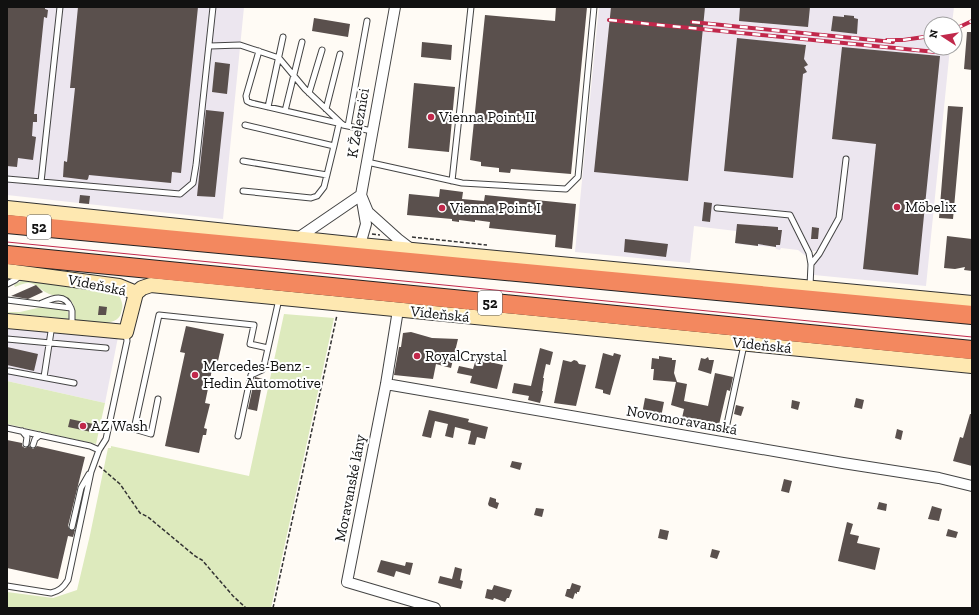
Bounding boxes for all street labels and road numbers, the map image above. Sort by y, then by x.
street label: K Železnici [343,87,373,159]
road number: 52 [27,215,51,239]
street label: Vídeňská [65,270,128,299]
road number: 52 [478,291,502,315]
street label: Vídeňská [409,302,470,326]
street label: Vídeňská [731,333,792,357]
street label: Novomoravanská [625,401,739,439]
street label: Moravanské lány [331,432,369,543]

